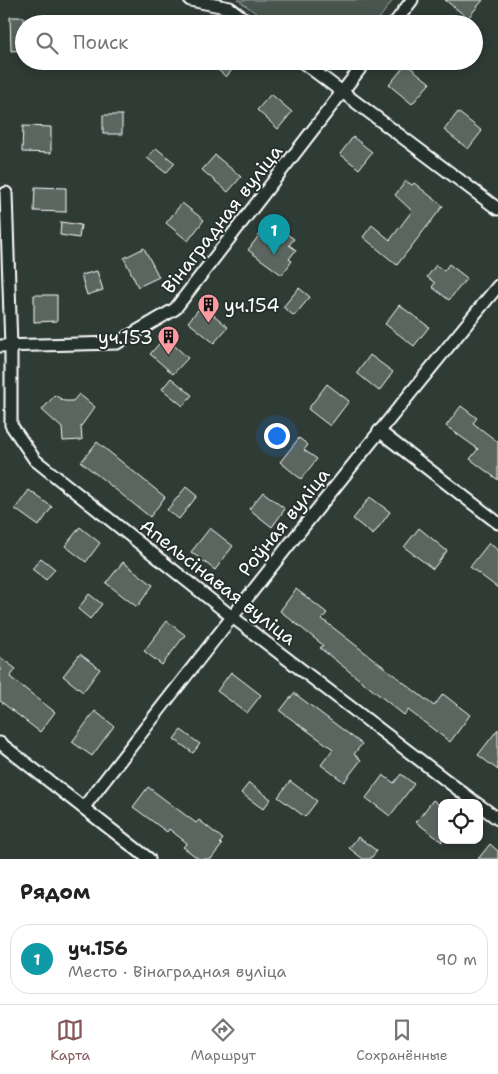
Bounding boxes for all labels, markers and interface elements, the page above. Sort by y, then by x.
search box [15,15,483,70]
icon: search [33,29,61,57]
text: Поиск [73,30,128,55]
street label: Вінаградная вуліца [156,139,288,299]
pin: 1 [258,214,290,255]
building icon: уч.154 [196,293,220,324]
place label: уч.154 [224,293,279,318]
place label: уч.153 [98,325,153,350]
building icon: уч.153 [157,325,181,356]
your location [264,423,290,449]
street label: Роўная вуліца [233,462,336,581]
street label: Апельсінавая вуліца [135,513,301,651]
map controls [438,799,483,844]
button: locate [438,799,483,844]
text: Рядом [20,878,90,906]
text: уч.156 [68,936,128,961]
text: 1 [33,949,41,970]
text: 90 m [436,949,477,970]
text: Место · Вінаградная вуліца [68,961,287,982]
tab: Карта [50,1016,90,1064]
tab: Маршрут [191,1016,256,1064]
tab: Сохранённые [356,1016,448,1064]

